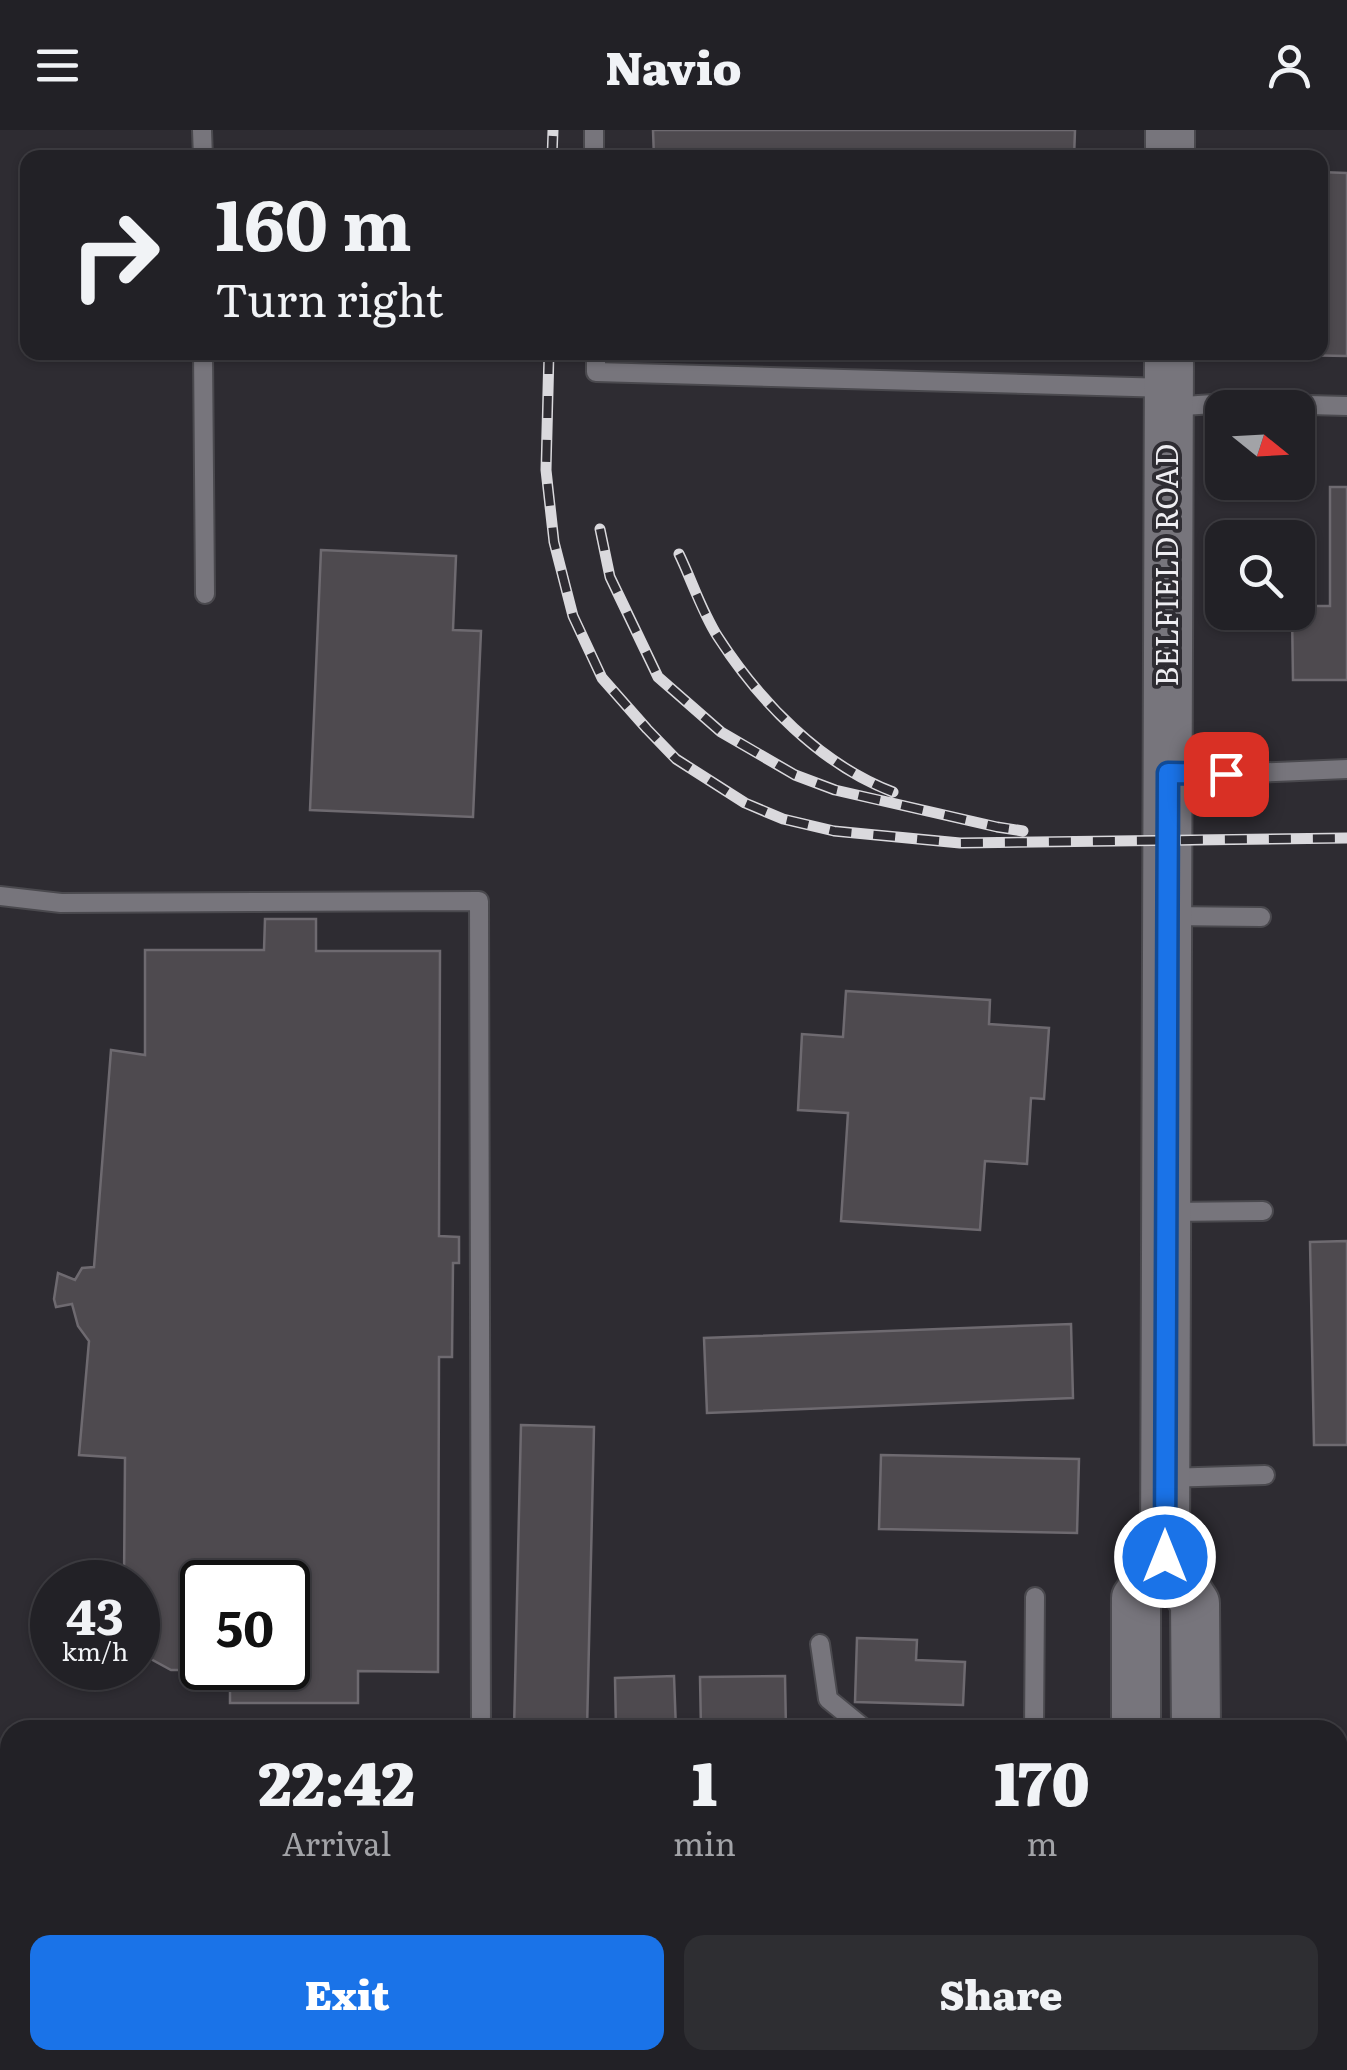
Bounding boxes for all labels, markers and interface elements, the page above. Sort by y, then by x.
text: Navio [605,32,742,99]
icon: menu [30,38,85,93]
icon: person [1262,38,1317,93]
text: 160 m [215,169,412,273]
icon: right [50,190,180,320]
text: Turn right [215,264,443,331]
north arrow [1205,390,1315,500]
map controls [1205,390,1315,630]
street label: BELFIELD ROAD [1143,444,1187,686]
button: search [1205,520,1315,630]
pin [1184,732,1269,817]
icon: arrive [1199,747,1254,802]
position arrow [1113,1505,1217,1609]
speed limit sign: 50 [180,1560,310,1690]
text: 43 [66,1576,124,1650]
text: km/h [62,1632,128,1669]
text: 22:42 [258,1735,415,1824]
text: 1 [692,1735,717,1824]
text: 170 [994,1735,1090,1824]
text: Arrival [282,1818,391,1866]
text: min [673,1818,736,1866]
text: m [1026,1818,1057,1866]
button: Exit [30,1935,664,2050]
button: Share [684,1935,1318,2050]

